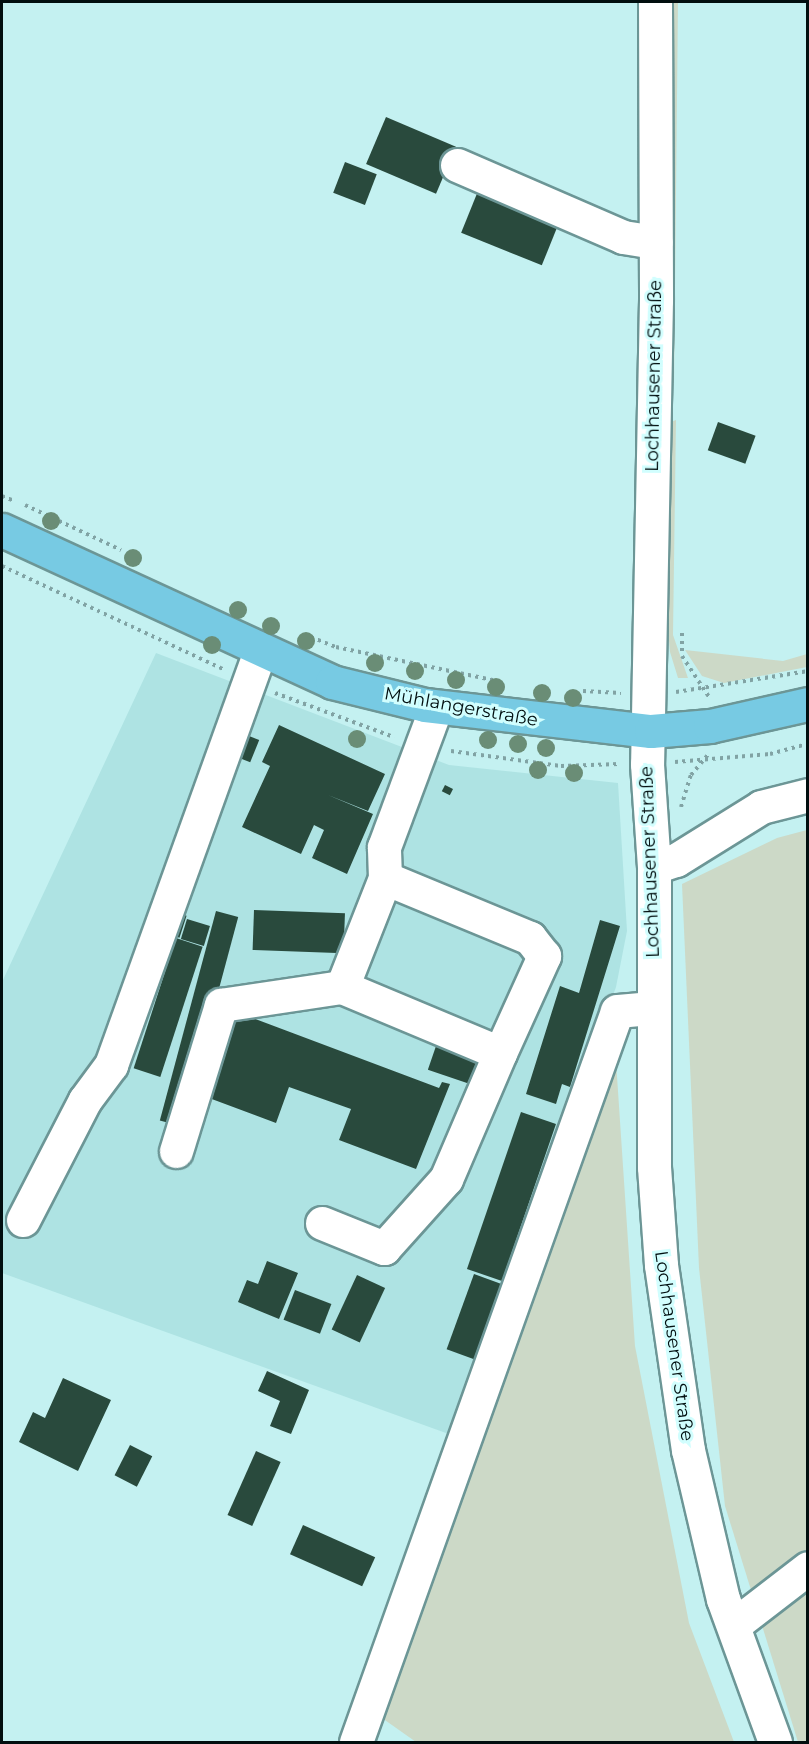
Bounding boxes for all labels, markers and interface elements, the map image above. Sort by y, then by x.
street label: Lochhausener Straße [642,280,666,472]
street label: Mühlangerstraße [383,683,539,731]
street label: Lochhausener Straße [636,766,664,958]
street label: Lochhausener Straße [650,1250,698,1442]

